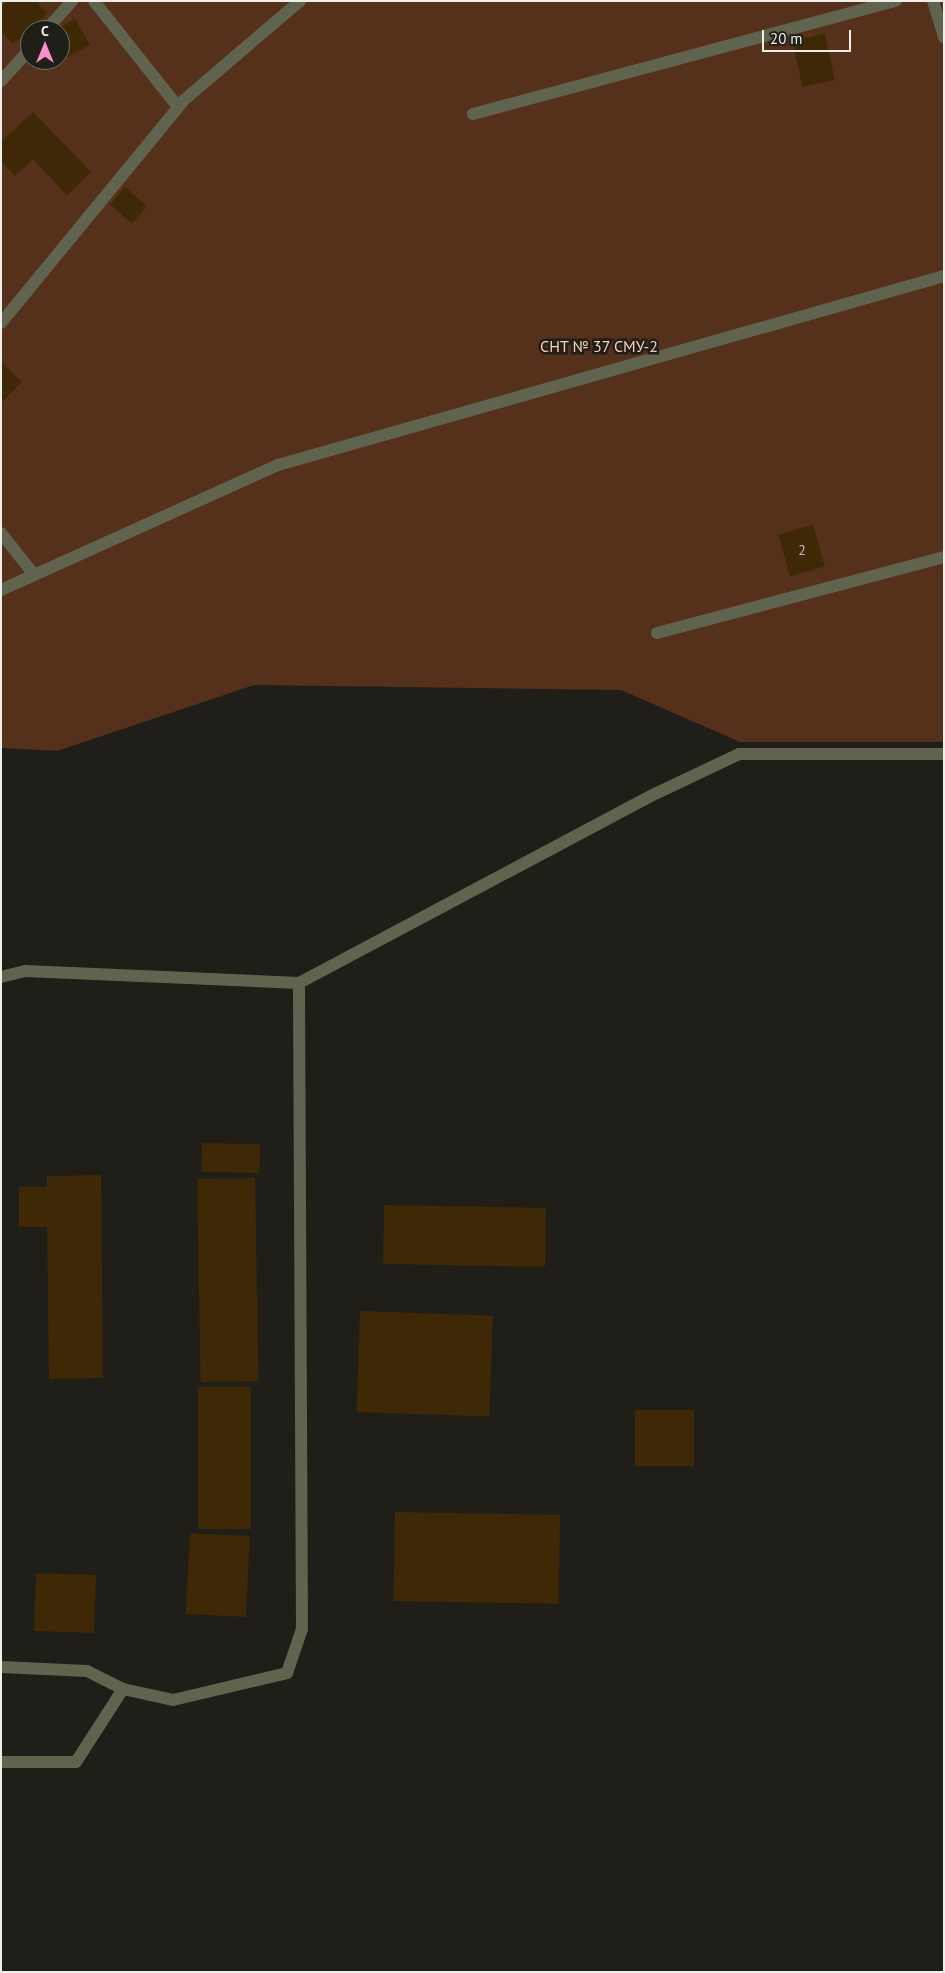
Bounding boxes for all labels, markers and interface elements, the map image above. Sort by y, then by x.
north arrow [20,20,70,70]
scale bar [765,20,854,52]
text: С [41,22,49,40]
text: 20 m [770,29,803,48]
park label: СНТ № 37 СМУ-2 [539,336,659,356]
house number: 2 [798,542,806,558]

